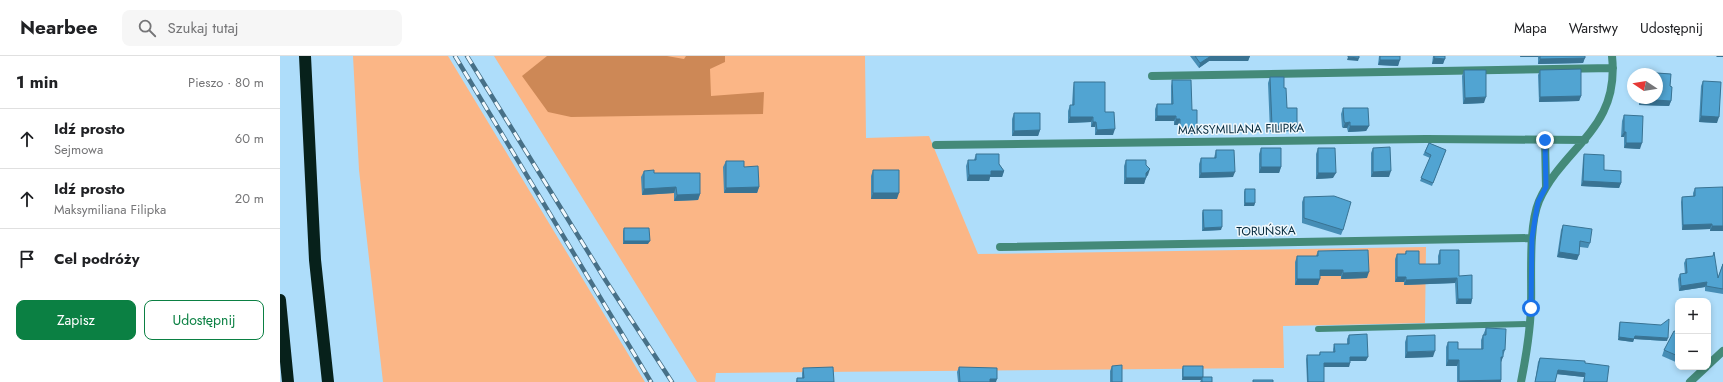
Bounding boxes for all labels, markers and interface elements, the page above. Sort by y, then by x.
search box [122,10,402,46]
text: Nearbee [20,14,98,41]
icon: search [136,17,158,39]
text: Szukaj tutaj [168,17,238,39]
text: Mapa [1514,18,1547,38]
text: Warstwy [1569,18,1618,38]
text: Udostępnij [1640,18,1703,38]
north arrow [1627,68,1663,104]
text: 1 min [16,70,58,94]
text: Pieszo · 80 m [188,73,264,92]
text: Idź prosto [54,118,125,140]
street label: MAKSYMILIANA FILIPKA [1178,119,1304,139]
icon: ahead [16,128,38,150]
text: 60 m [235,129,264,148]
route end [1536,131,1554,149]
text: Sejmowa [54,140,103,159]
text: Idź prosto [54,178,125,200]
icon: ahead [16,188,38,210]
text: 20 m [235,189,264,208]
text: Maksymiliana Filipka [54,200,166,219]
street label: TORUŃSKA [1236,221,1296,241]
icon: arrive [16,248,38,270]
text: Cel podróży [54,248,139,270]
map controls [1675,298,1711,370]
button: + [1675,298,1711,334]
route start [1522,299,1540,317]
button: Zapisz [16,300,136,340]
button: Udostępnij [144,300,264,340]
button: − [1675,334,1711,370]

